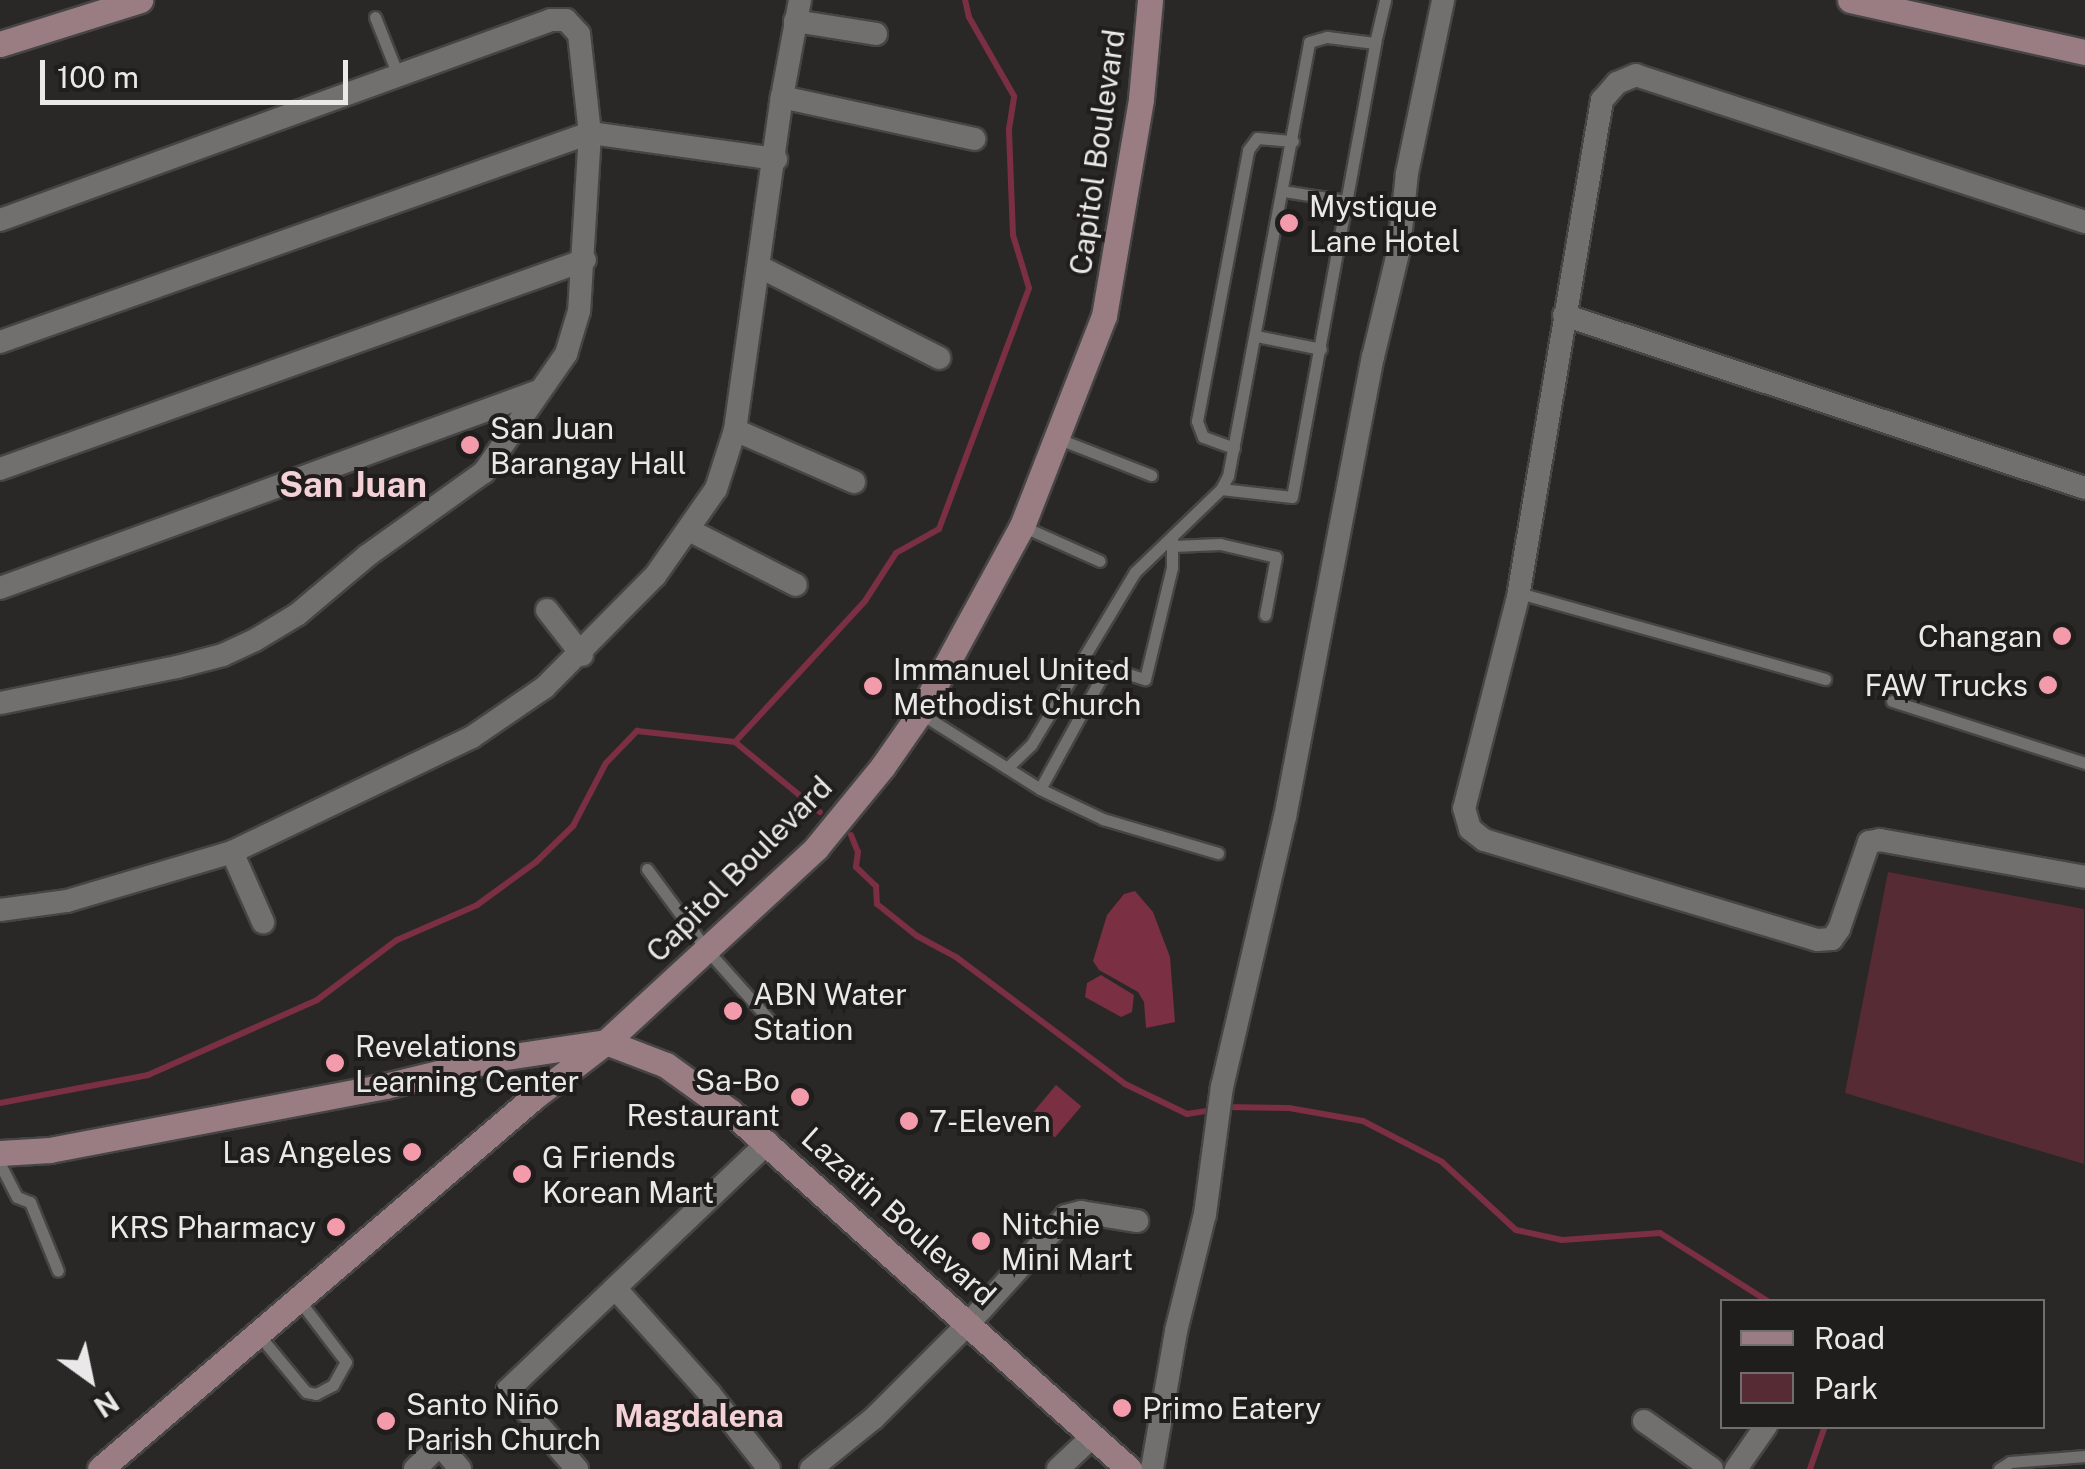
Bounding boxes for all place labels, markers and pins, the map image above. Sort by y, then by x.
place label: Mystique Lane Hotel [1309,188,1460,258]
marker: Mystique Lane Hotel [1278,212,1300,234]
place label: San Juan Barangay Hall [490,410,687,480]
marker: San Juan Barangay Hall [459,434,481,456]
place label: Changan [1918,618,2042,654]
marker: Changan [2051,625,2073,647]
place label: Immanuel United Methodist Church [893,651,1141,722]
place label: FAW Trucks [1865,667,2028,703]
marker: FAW Trucks [2037,674,2059,696]
marker: Immanuel United Methodist Church [862,675,884,697]
place label: ABN Water Station [753,976,908,1046]
marker: ABN Water Station [722,1000,744,1022]
place label: Revelations Learning Center [355,1028,579,1098]
marker: Revelations Learning Center [324,1052,346,1074]
place label: Sa-Bo Restaurant [627,1062,780,1132]
marker: Sa-Bo Restaurant [789,1086,811,1108]
place label: 7-Eleven [929,1103,1051,1139]
marker: 7-Eleven [898,1110,920,1132]
place label: Las Angeles [222,1134,392,1170]
place label: G Friends Korean Mart [542,1139,714,1210]
marker: Las Angeles [401,1141,423,1163]
marker: G Friends Korean Mart [511,1163,533,1185]
place label: Nitchie Mini Mart [1001,1206,1133,1276]
place label: KRS Pharmacy [109,1209,316,1245]
marker: KRS Pharmacy [325,1216,347,1238]
marker: Nitchie Mini Mart [970,1230,992,1252]
place label: Santo Niño Parish Church [406,1386,601,1456]
place label: Primo Eatery [1142,1390,1321,1426]
marker: Primo Eatery [1111,1397,1133,1419]
marker: Santo Niño Parish Church [375,1410,397,1432]

